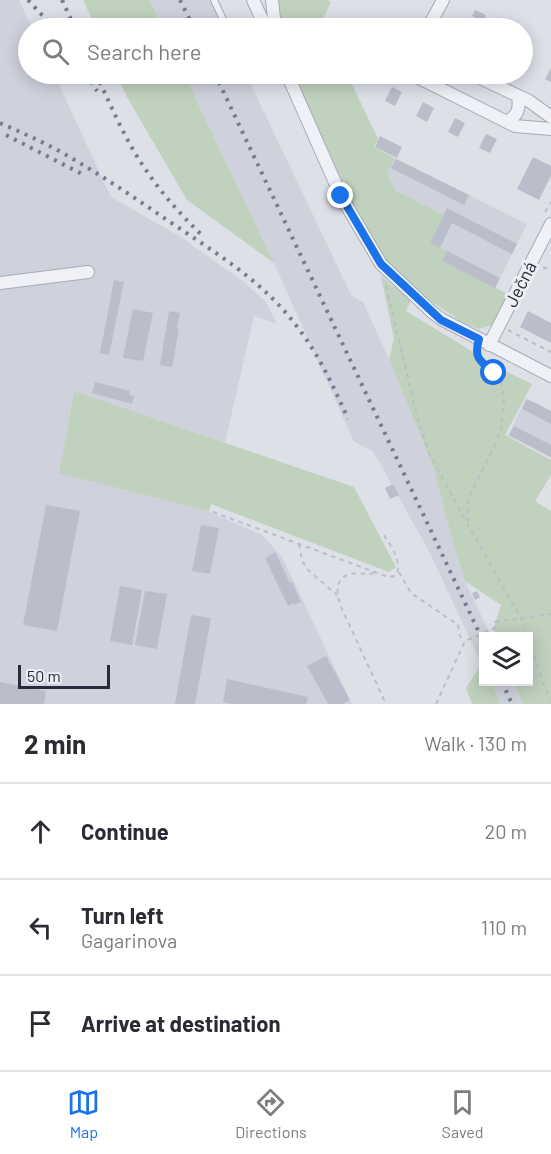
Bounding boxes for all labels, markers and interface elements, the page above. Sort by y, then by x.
search box [18,18,533,84]
icon: search [39,35,72,68]
text: Search here [87,38,201,64]
route end [327,182,353,208]
street label: Ječná [499,258,541,310]
route start [480,359,506,385]
map controls [479,632,533,686]
button: layers [479,632,533,686]
scale bar [18,662,110,690]
text: 50 m [27,666,61,685]
text: 2 min [24,728,86,759]
text: Walk · 130 m [424,731,527,755]
icon: ahead [24,815,57,848]
text: Continue [81,818,169,844]
text: 20 m [484,819,527,843]
text: Turn left [81,902,164,928]
icon: left [24,911,57,944]
text: 110 m [481,915,527,939]
text: Gagarinova [81,928,177,952]
icon: arrive [24,1007,57,1040]
text: Arrive at destination [81,1010,280,1036]
tab: Map [67,1086,100,1141]
tab: Directions [235,1086,307,1141]
tab: Saved [442,1086,484,1141]

